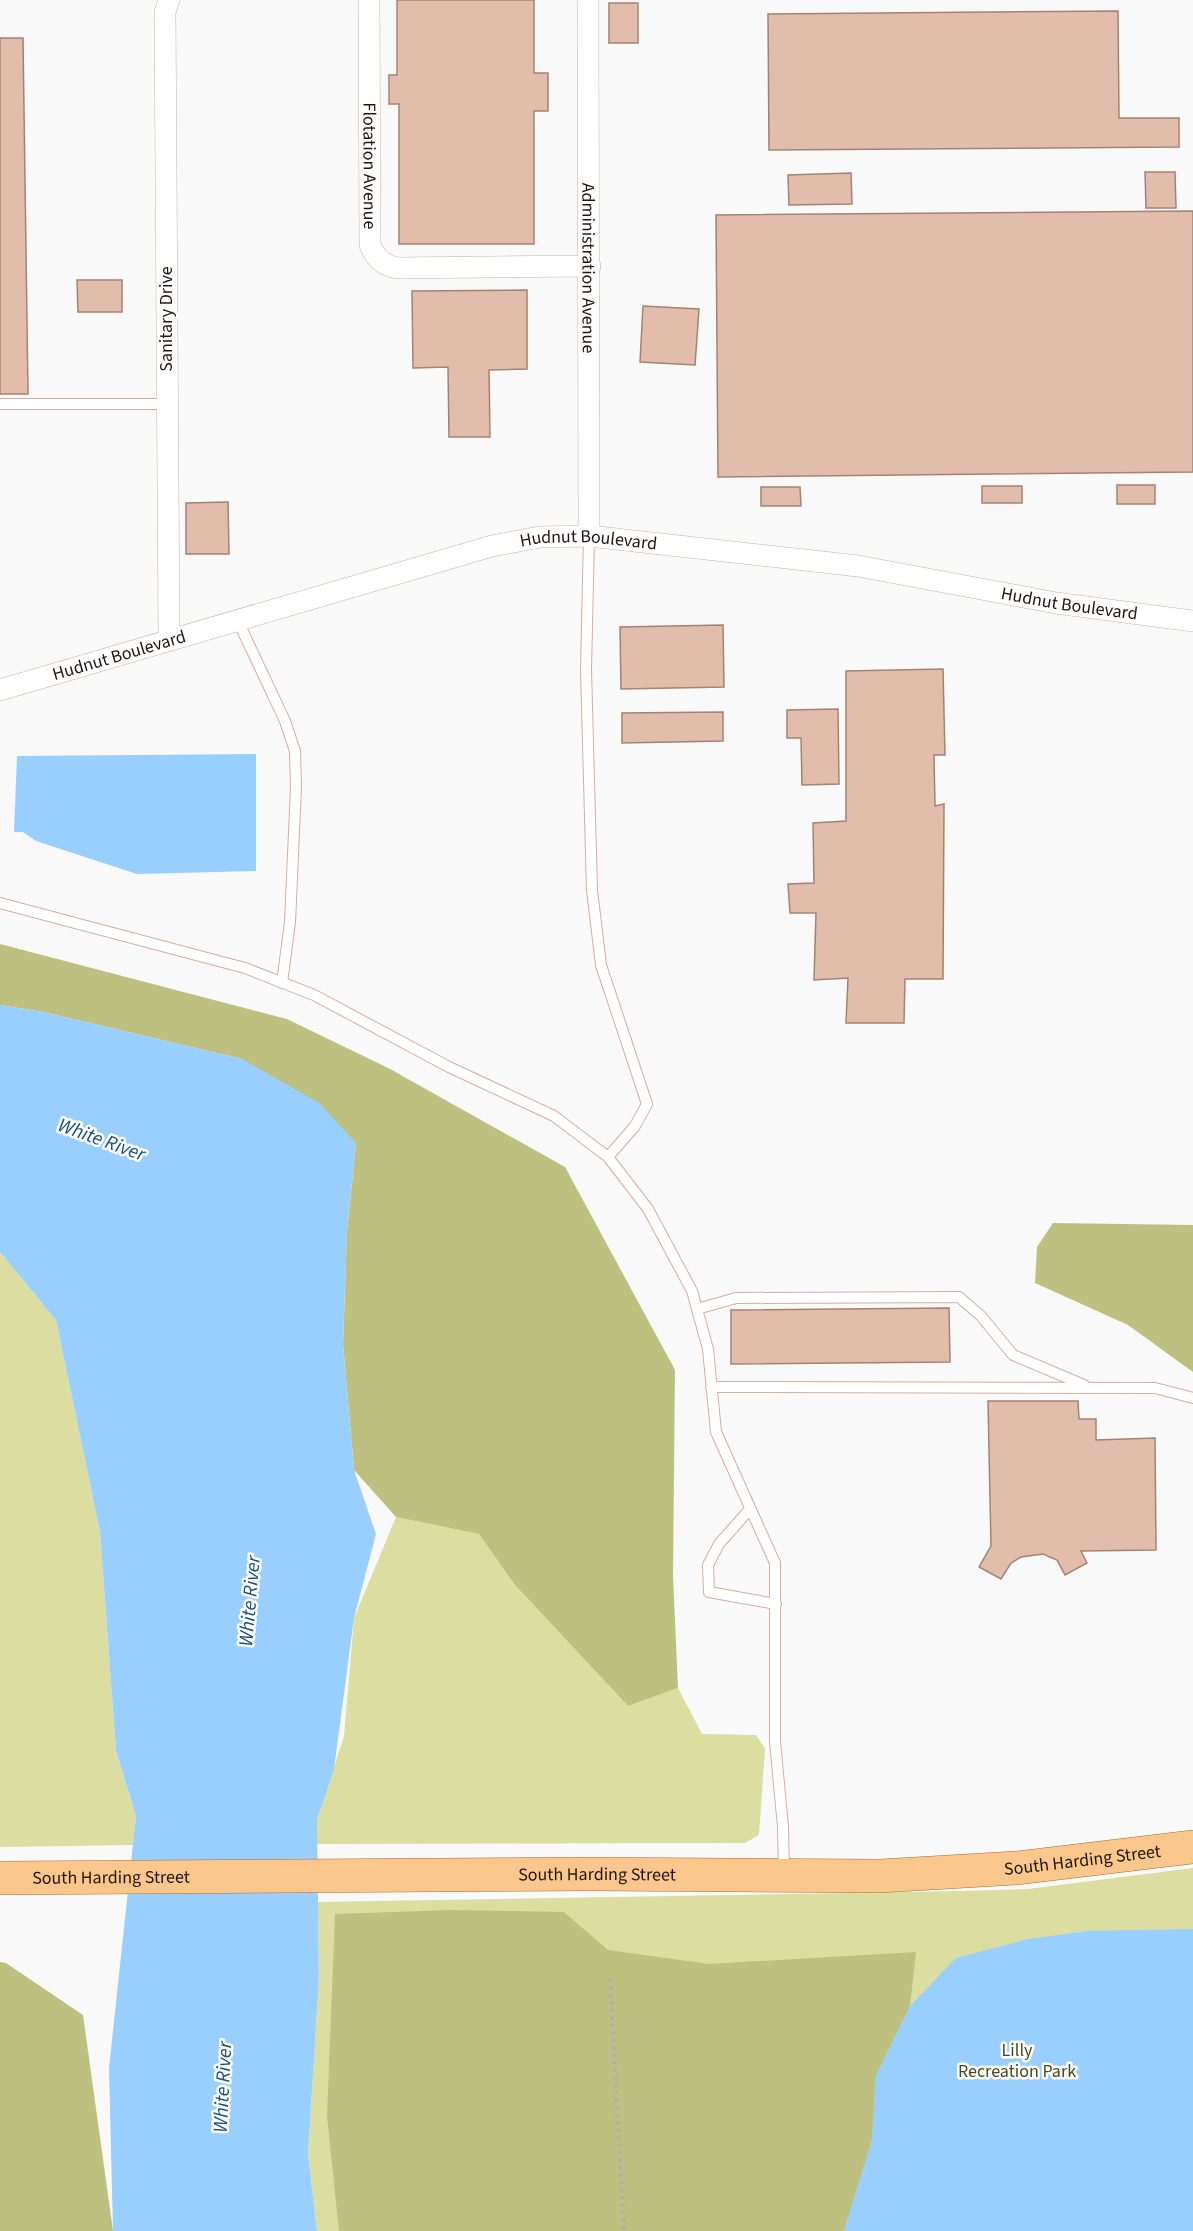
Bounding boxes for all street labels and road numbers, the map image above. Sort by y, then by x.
street label: Flotation Avenue [356,103,382,230]
street label: Administration Avenue [575,183,601,353]
street label: Sanitary Drive [154,266,179,372]
street label: Hudnut Boulevard [518,524,658,557]
street label: Hudnut Boulevard [999,581,1139,627]
street label: Hudnut Boulevard [49,624,189,687]
street label: South Harding Street [1003,1839,1162,1882]
street label: South Harding Street [518,1862,676,1888]
street label: South Harding Street [32,1865,190,1891]

